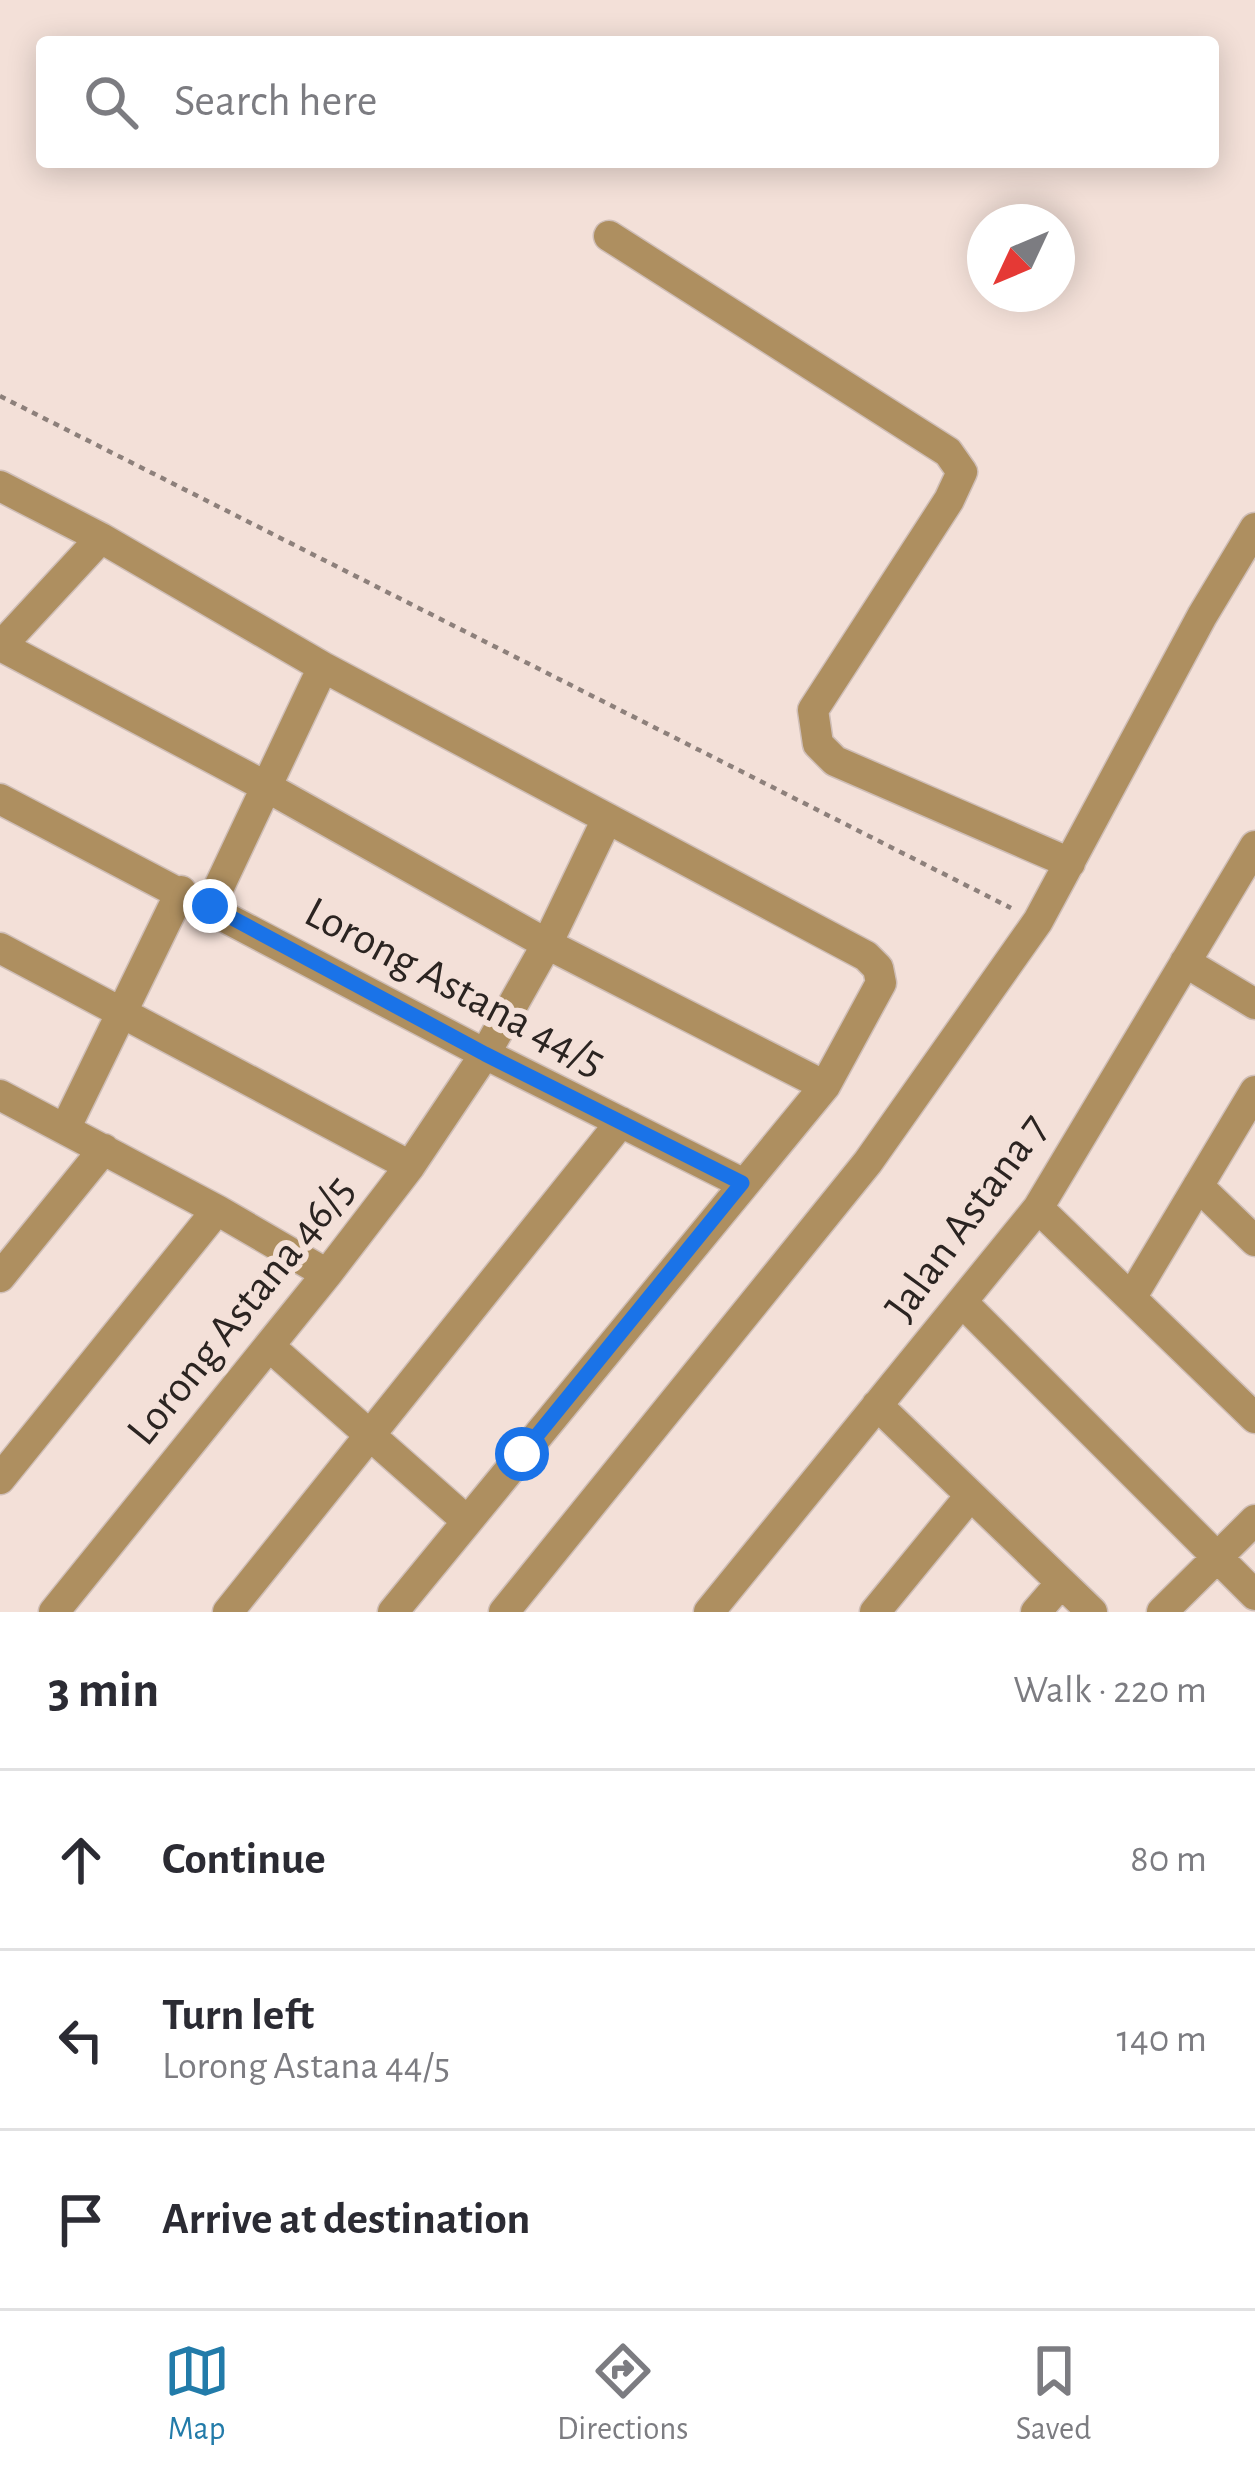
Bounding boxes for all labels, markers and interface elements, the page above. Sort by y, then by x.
search box [36,36,1219,168]
icon: search [78,69,144,135]
text: Search here [174,79,377,124]
north arrow [967,204,1075,312]
route end [183,879,237,933]
street label: Lorong Astana 44/5 [298,889,612,1085]
street label: Jalan Astana 7 [877,1106,1057,1329]
street label: Lorong Astana 46/5 [119,1168,363,1454]
route start [495,1427,549,1481]
text: 3 min [48,1665,159,1716]
text: Walk · 220 m [1013,1671,1207,1710]
icon: ahead [48,1827,114,1893]
text: Continue [162,1837,326,1882]
text: 80 m [1130,1840,1207,1879]
text: Turn left [162,1993,314,2038]
icon: left [48,2007,114,2073]
text: 140 m [1117,2020,1207,2059]
text: Lorong Astana 44/5 [162,2047,450,2086]
icon: arrive [48,2187,114,2253]
text: Arrive at destination [162,2197,530,2242]
tab: Map [164,2338,230,2450]
tab: Directions [557,2338,688,2450]
tab: Saved [1016,2338,1091,2450]

